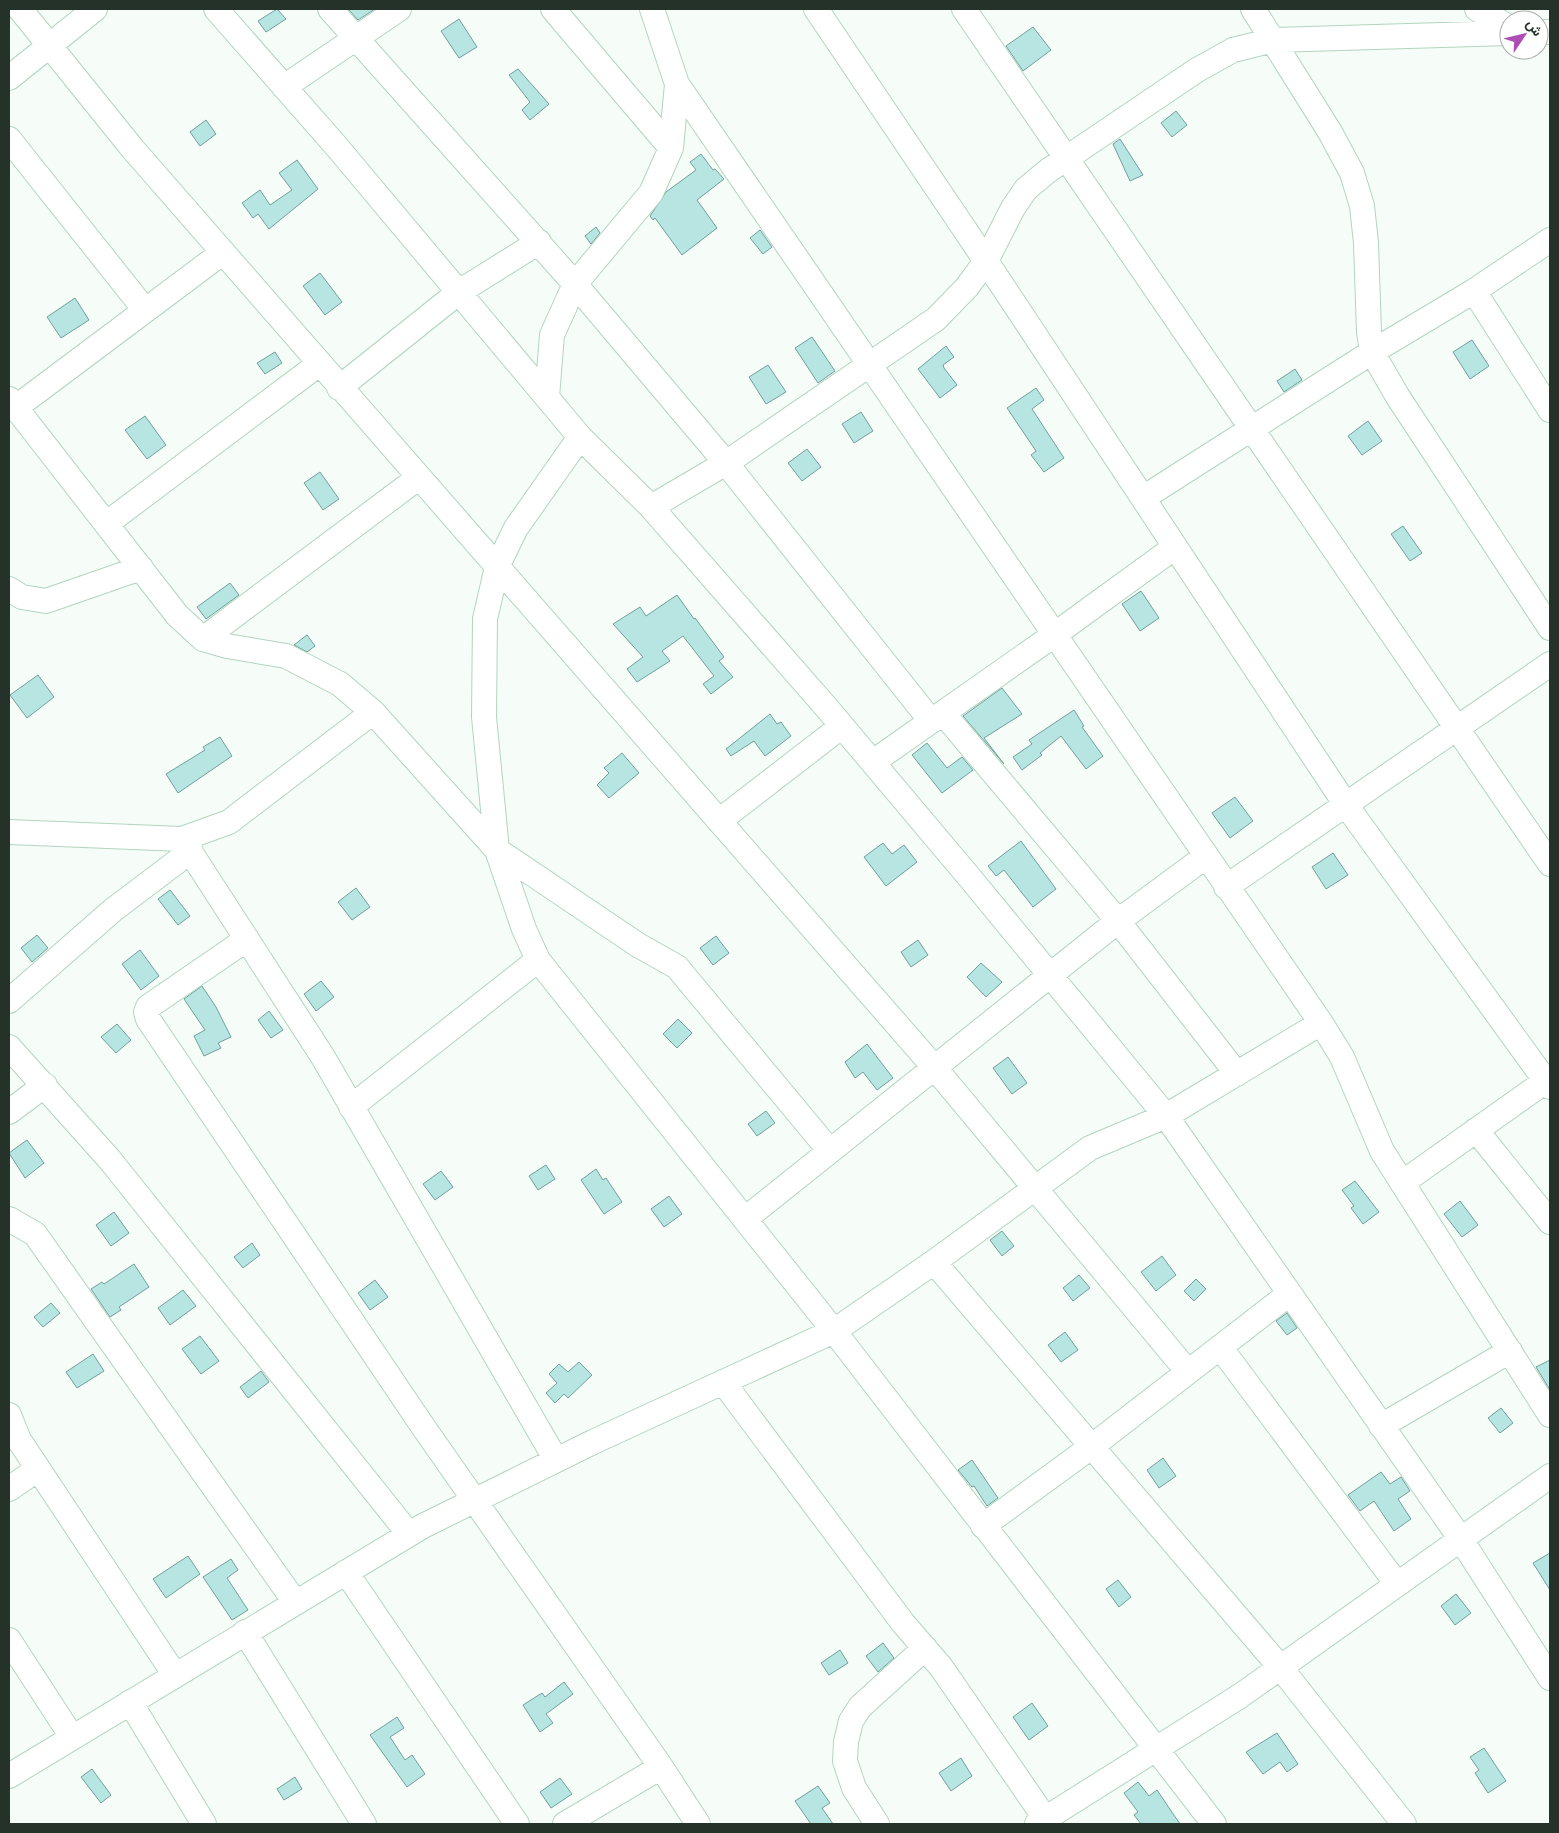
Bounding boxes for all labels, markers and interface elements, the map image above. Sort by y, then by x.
north arrow [1499,10,1549,60]
text: ش [1522,15,1547,40]

